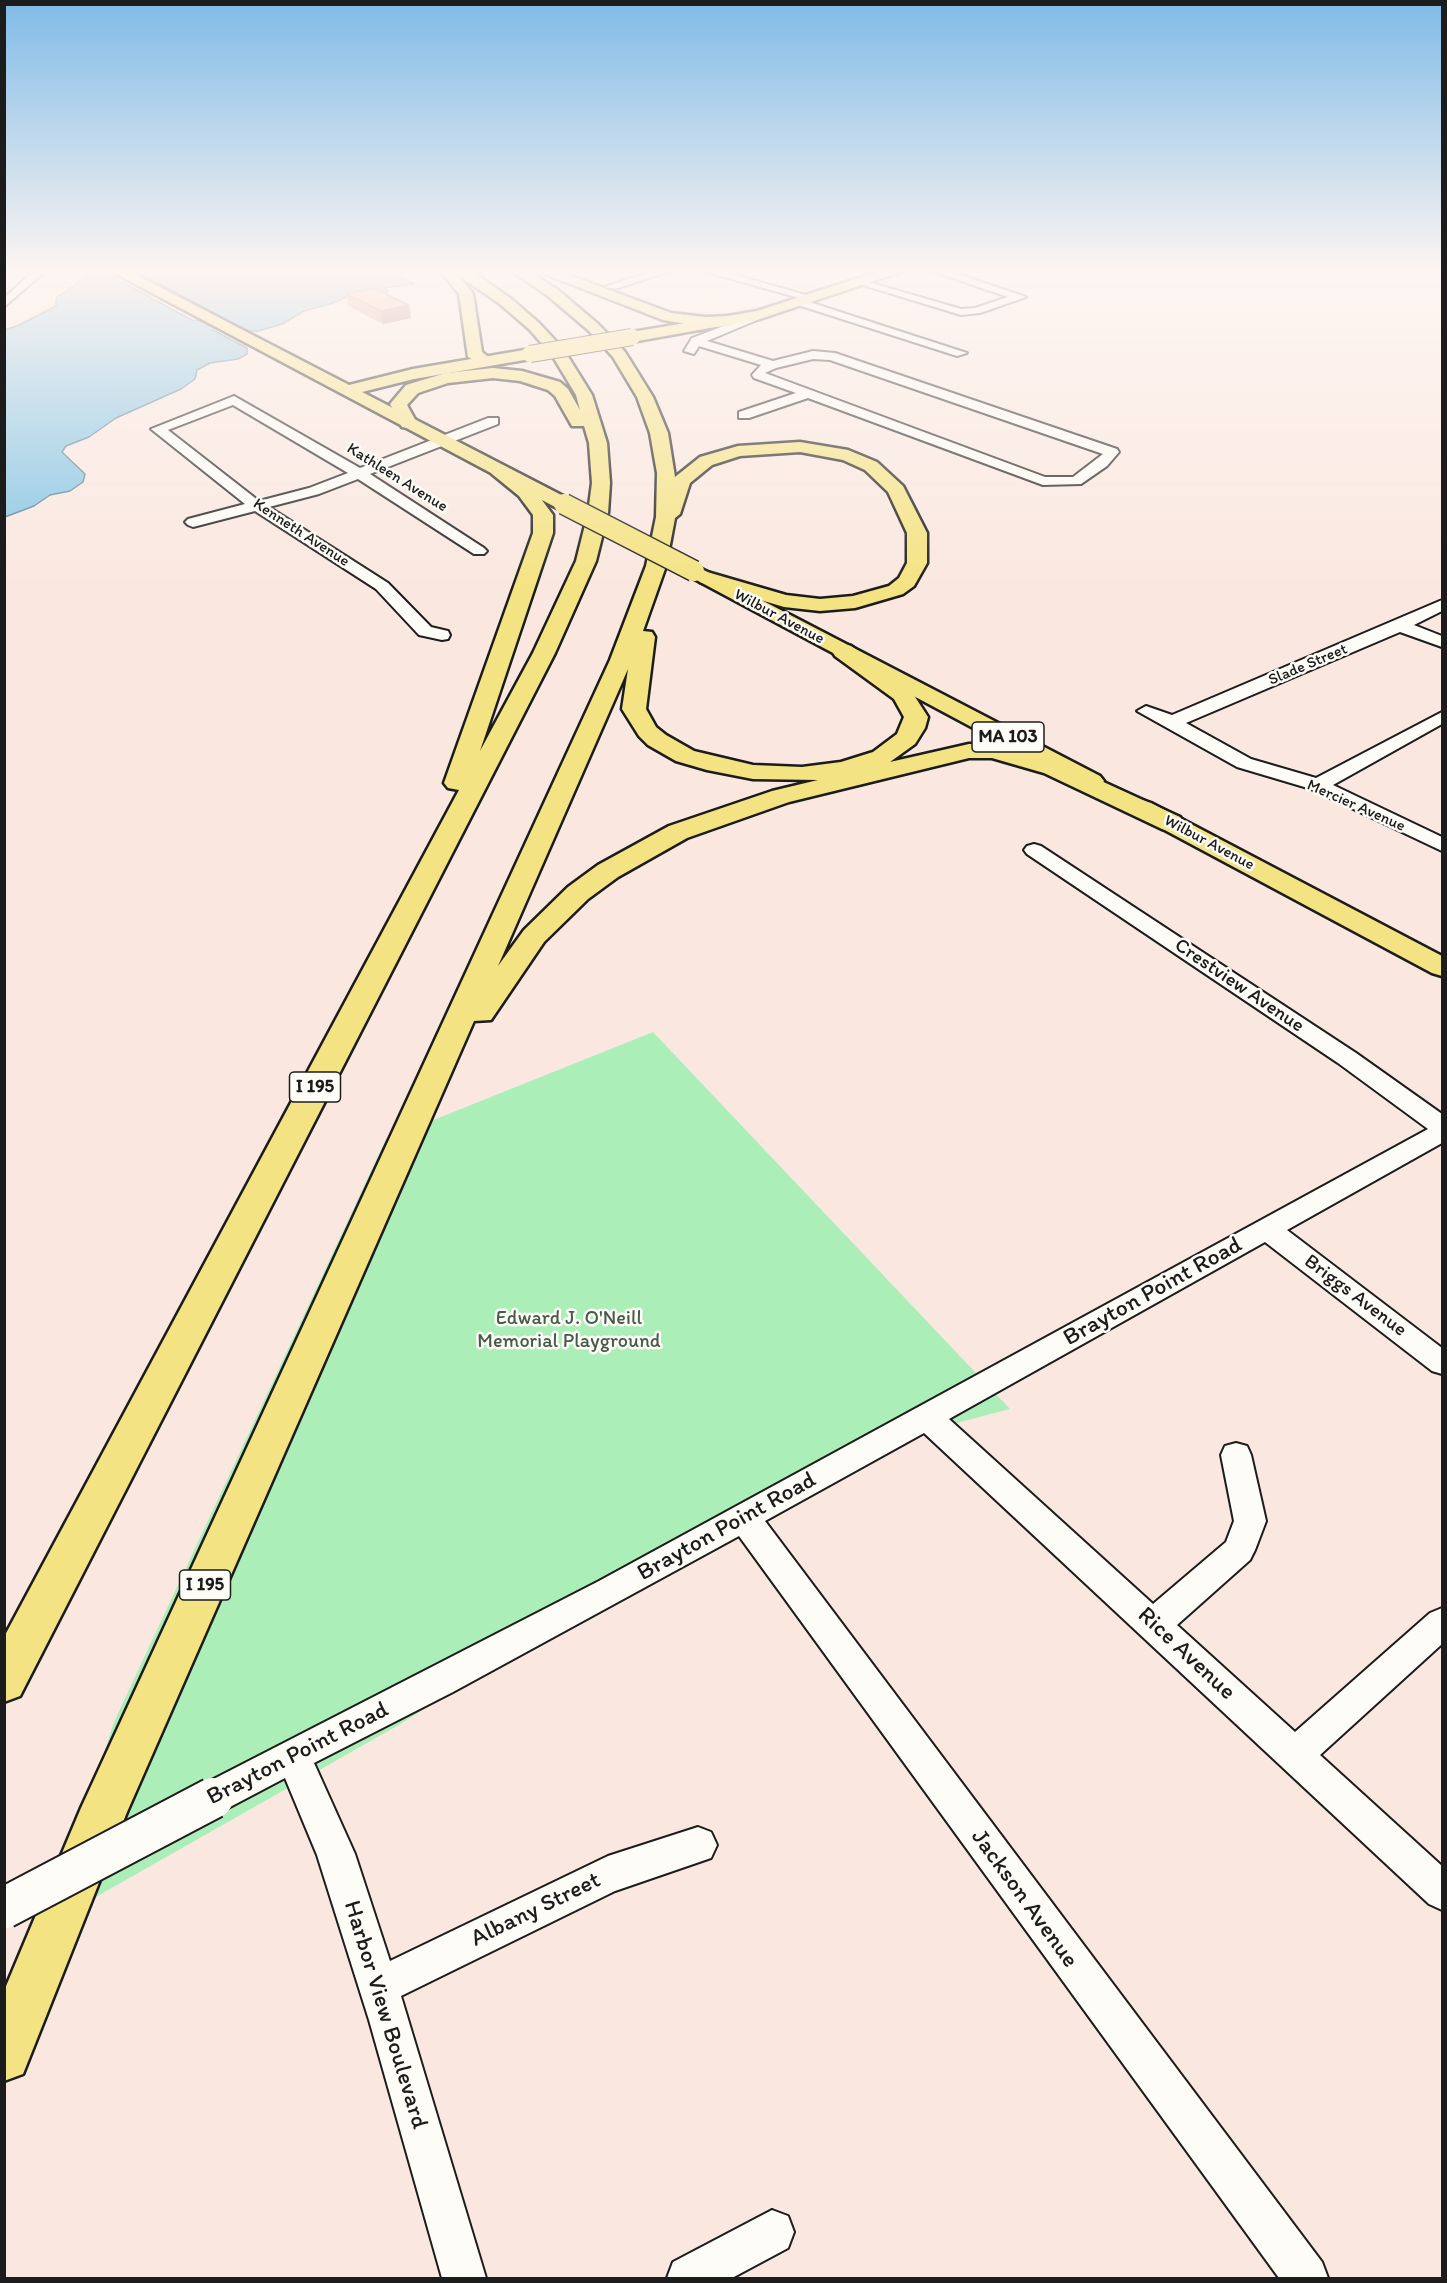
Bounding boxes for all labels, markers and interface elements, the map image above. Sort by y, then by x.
street label: Kathleen Avenue [343,439,451,517]
street label: Kenneth Avenue [249,495,353,571]
street label: Wilbur Avenue [731,585,827,649]
street label: Slade Street [1266,640,1350,690]
road number: MA 103 [972,722,1044,752]
street label: Mercier Avenue [1304,776,1408,836]
street label: Wilbur Avenue [1161,811,1257,875]
street label: Crestview Avenue [1170,934,1308,1038]
road number: I 195 [290,1072,340,1102]
street label: Brayton Point Road [1059,1231,1247,1353]
street label: Briggs Avenue [1299,1250,1411,1342]
park label: Edward J. O'Neill Memorial Playground [477,1307,661,1354]
street label: Brayton Point Road [633,1466,821,1588]
road number: I 195 [180,1570,230,1600]
street label: Rice Avenue [1131,1601,1241,1707]
street label: Brayton Point Road [202,1696,394,1812]
street label: Jackson Avenue [964,1824,1084,1974]
street label: Albany Street [466,1866,606,1954]
street label: Harbor View Boulevard [337,1897,433,2133]

